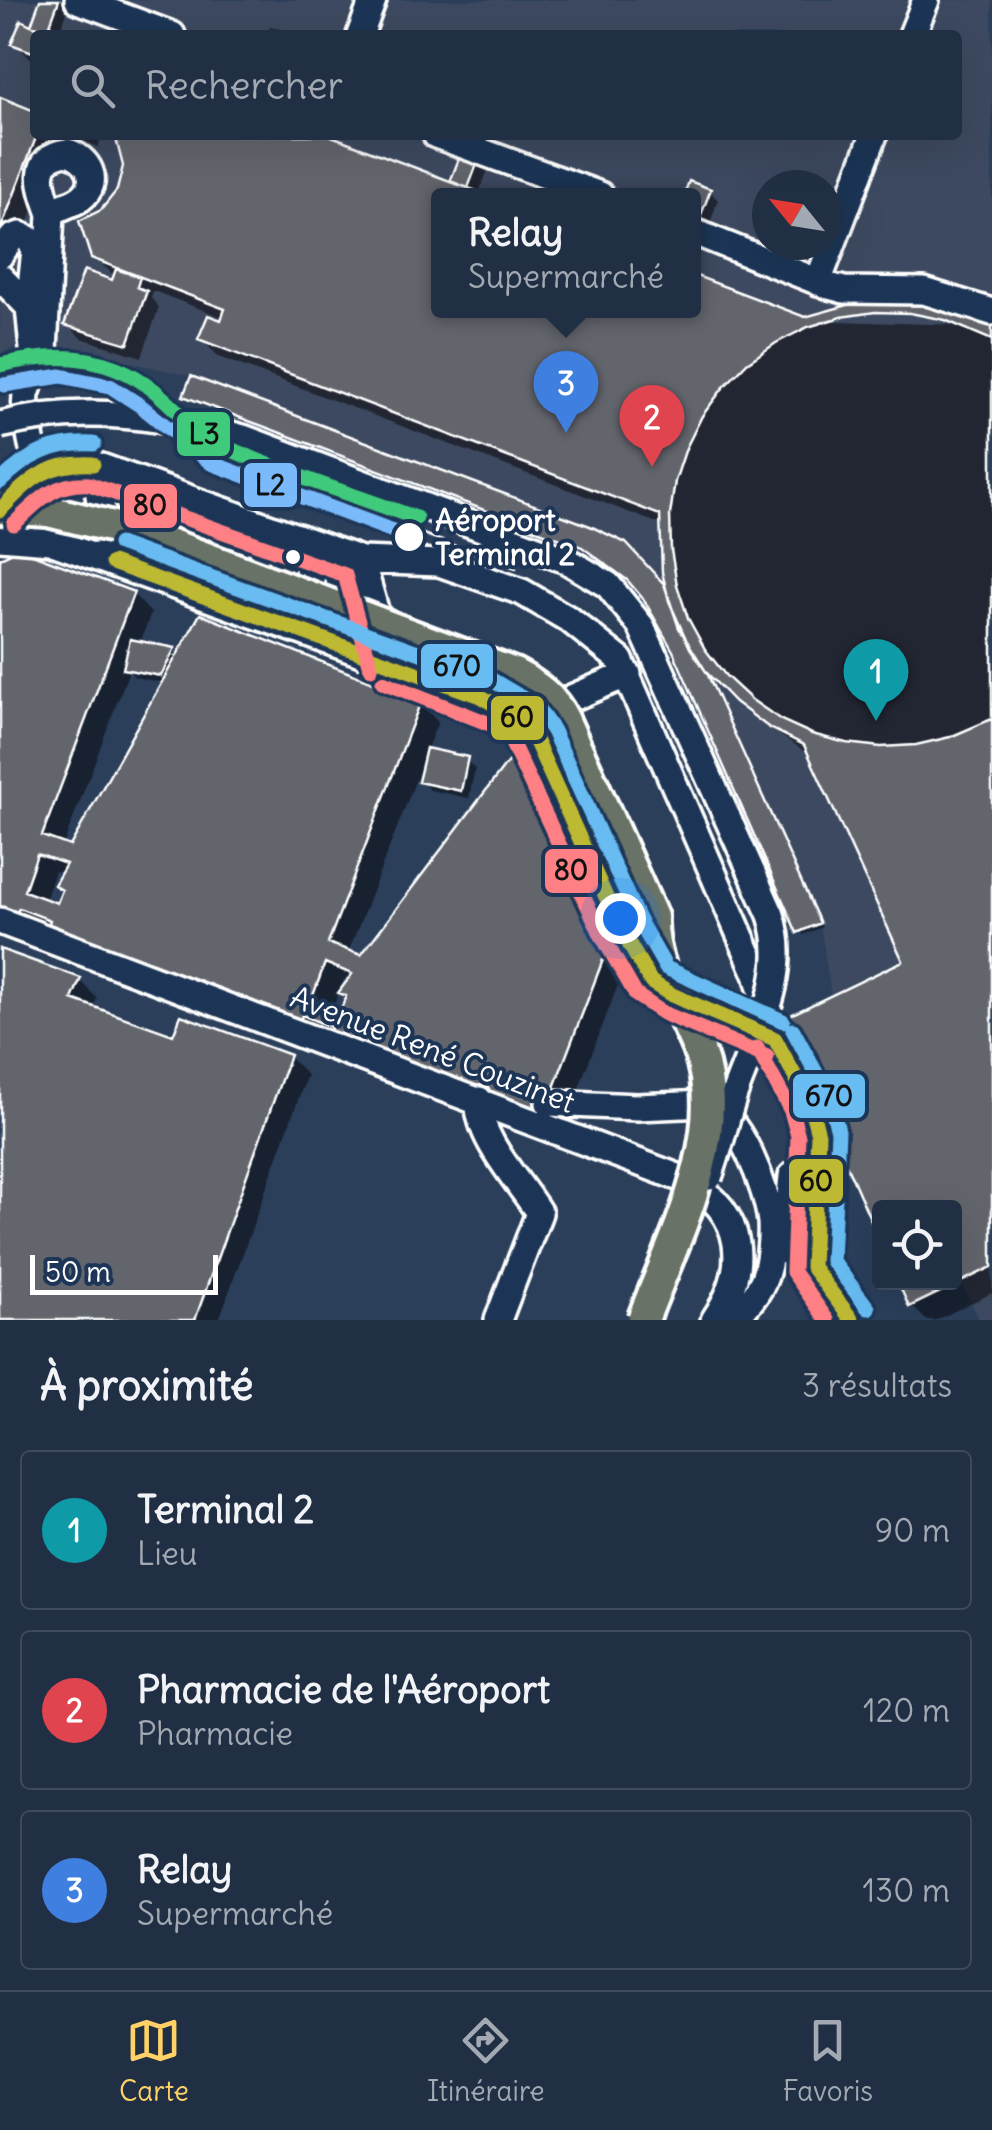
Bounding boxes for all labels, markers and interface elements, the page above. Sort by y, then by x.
search box [30,30,962,140]
icon: search [65,58,120,113]
text: Rechercher [145,62,343,109]
north arrow [752,170,842,260]
popup [431,188,701,318]
text: Relay [468,209,563,256]
text: Supermarché [468,256,664,297]
pin: 3 [534,350,598,433]
pin: 2 [620,384,684,467]
line badge: L3 [175,410,232,458]
text: L3 [188,416,220,452]
line badge: L2 [242,461,299,509]
text: L2 [255,467,285,503]
line badge: 80 [122,482,179,530]
text: 80 [133,487,167,523]
place label: Aéroport Terminal 2 [435,501,575,573]
marker: Aéroport Terminal 2 [392,520,426,554]
unlabelled marker [283,547,303,567]
pin: 1 [844,638,908,721]
line badge: 670 [419,642,495,690]
text: 670 [433,648,481,684]
line badge: 60 [489,694,546,742]
text: 60 [500,699,534,735]
line badge: 80 [543,847,600,895]
text: 80 [554,852,588,888]
your location [595,893,646,944]
street label: Avenue René Couzinet [285,977,581,1121]
line badge: 670 [791,1072,867,1120]
text: 670 [805,1078,853,1114]
line badge: 60 [787,1157,845,1205]
text: 60 [799,1163,833,1199]
map controls [872,1200,962,1290]
button: locate [872,1200,962,1290]
scale bar [30,1250,218,1294]
text: 50 m [45,1254,111,1290]
text: À proximité [40,1359,253,1411]
text: 3 résultats [802,1365,952,1406]
text: Terminal 2 [137,1486,314,1533]
text: 1 [68,1510,81,1551]
text: 90 m [875,1510,950,1551]
text: Lieu [137,1533,198,1574]
text: Pharmacie de l'Aéroport [137,1666,550,1713]
text: 2 [66,1690,83,1731]
text: 120 m [863,1690,950,1731]
text: Pharmacie [137,1713,293,1754]
text: Relay [137,1846,232,1893]
text: 3 [65,1870,84,1911]
text: 130 m [862,1870,950,1911]
text: Supermarché [137,1893,333,1934]
tab: Carte [119,2013,189,2109]
tab: Itinéraire [427,2013,545,2109]
tab: Favoris [783,2013,873,2109]

